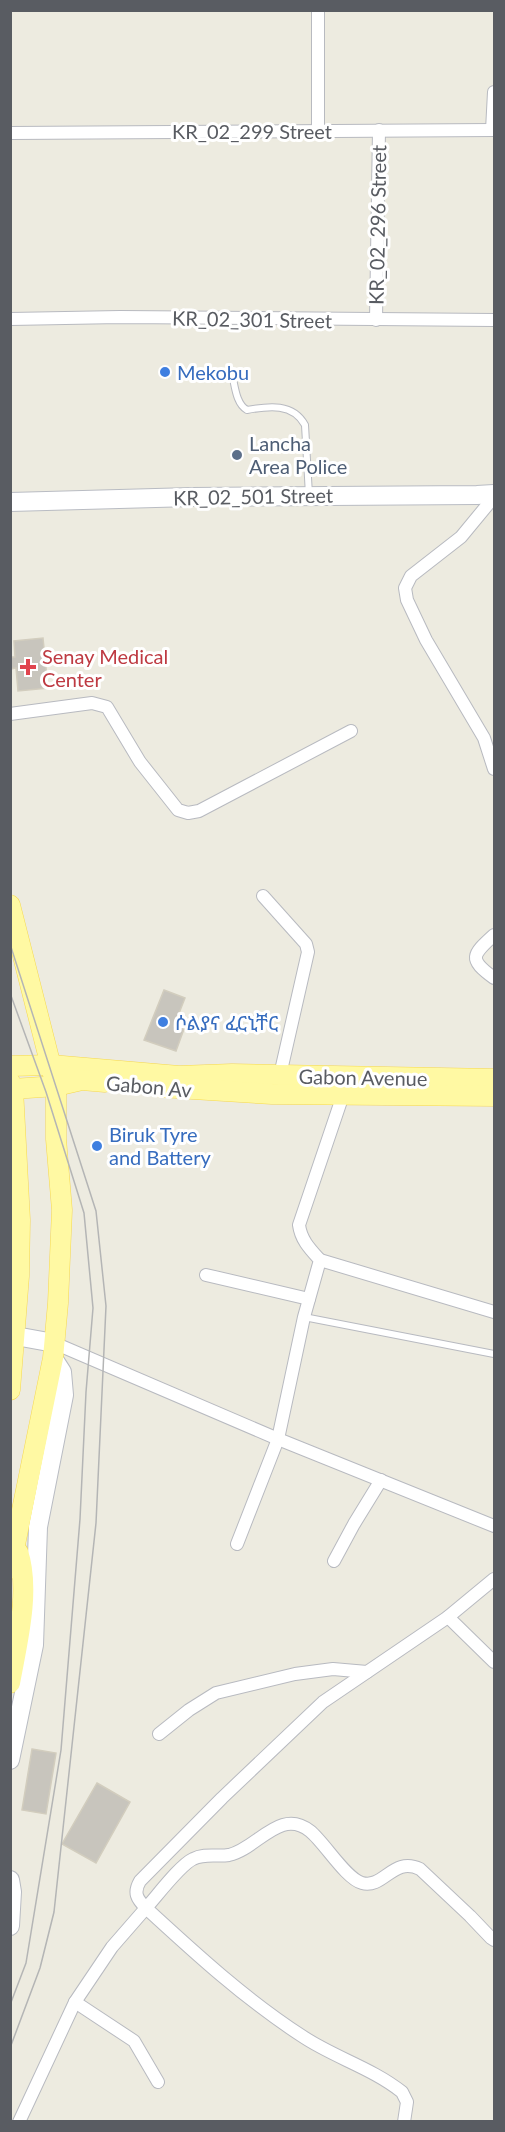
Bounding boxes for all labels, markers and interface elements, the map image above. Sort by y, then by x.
street label: KR_02_299 Street [172,119,332,143]
street label: KR_02_296 Street [364,145,390,305]
street label: KR_02_301 Street [172,306,332,332]
place label: Mekobu [177,360,249,384]
marker: Mekobu [158,365,172,379]
place label: Lancha Area Police [249,431,347,478]
marker: Lancha Area Police [230,448,244,462]
street label: KR_02_501 Street [173,483,333,509]
place label: Senay Medical Center [42,644,168,691]
marker: Senay Medical Center [19,658,37,676]
place label: ሶልያና ፈርኒቸር [175,1010,278,1034]
marker: ሶልያና ፈርኒቸር [156,1015,170,1029]
street label: Gabon Avenue [298,1064,428,1090]
street label: Gabon Av [105,1070,193,1102]
place label: Biruk Tyre and Battery [109,1122,211,1169]
marker: Biruk Tyre and Battery [90,1139,104,1153]

